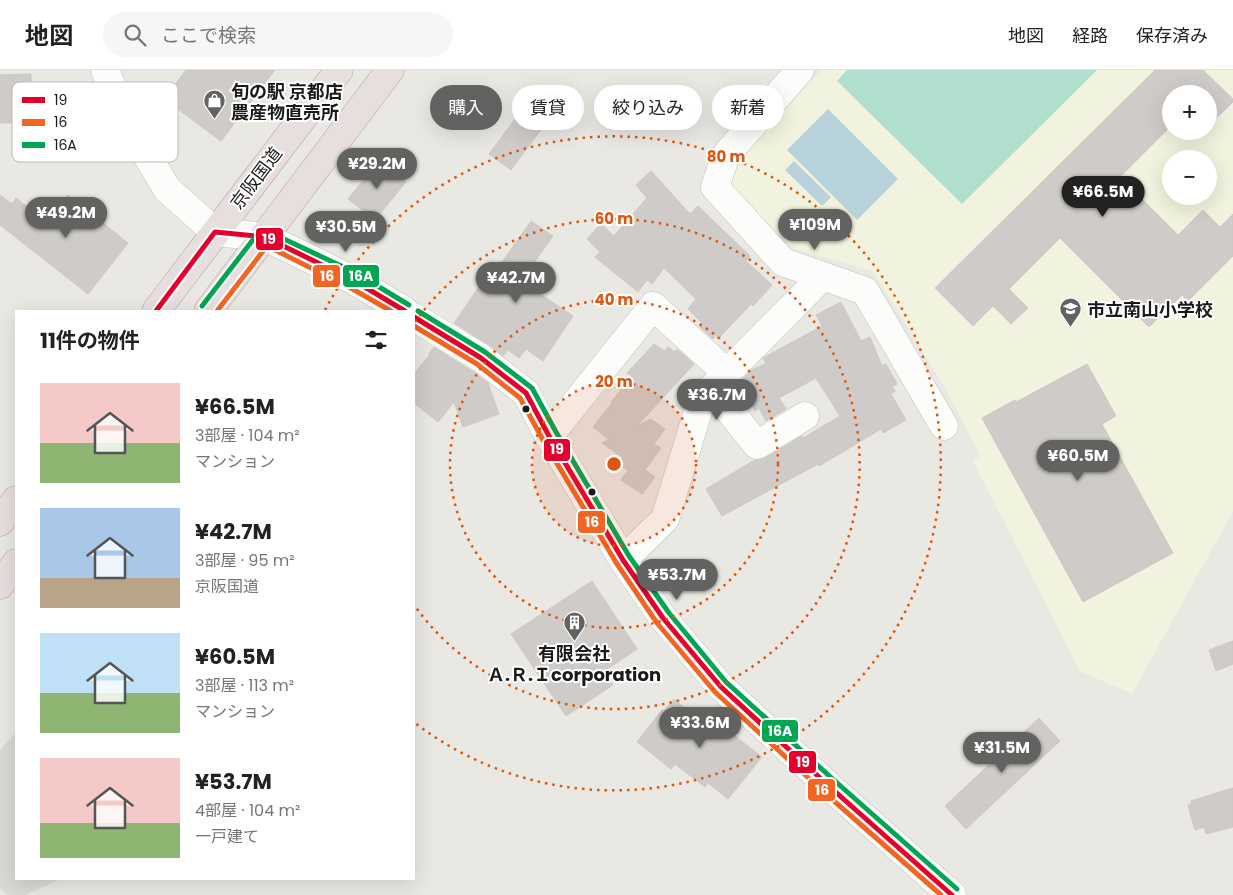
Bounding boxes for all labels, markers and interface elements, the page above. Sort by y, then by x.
search box [103,12,453,57]
text: 地図 [25,19,73,52]
icon: search [121,21,149,49]
text: ここで検索 [161,22,256,49]
text: 地図 [1008,23,1044,48]
text: 経路 [1072,23,1108,48]
text: 保存済み [1136,23,1208,48]
place label: 旬の駅 京都店 農産物直売所 [231,79,343,125]
legend [12,82,178,162]
chip: 購入 [430,85,502,130]
chip: 賃貸 [512,85,584,130]
chip: 絞り込み [594,85,702,130]
chip: 新着 [712,85,784,130]
map controls [1162,85,1217,205]
button: + [1162,85,1217,140]
shop icon: 旬の駅 京都店 農産物直売所 [203,89,227,120]
text: 19 [54,90,67,110]
text: 16 [54,112,67,132]
text: 16A [54,135,77,155]
street label: 京阪国道 [224,142,288,214]
text: 80 m [707,146,745,167]
pin: ¥29.2M [336,148,418,190]
button: − [1162,150,1217,205]
text: ¥29.2M [348,152,406,175]
pin: ¥66.5M [1062,176,1144,218]
text: ¥66.5M [1073,180,1133,203]
pin: ¥49.2M [25,196,107,239]
text: ¥49.2M [36,201,96,224]
text: 60 m [595,208,633,229]
pin: ¥109M [780,208,850,251]
pin: ¥30.5M [305,210,387,253]
text: ¥109M [789,213,841,236]
text: ¥30.5M [316,215,376,238]
line badge: 19 [255,227,284,251]
text: 19 [262,229,276,249]
pin: ¥42.7M [475,262,557,304]
line badge: 16 [312,264,341,288]
line badge: 16A [342,264,380,288]
text: 16 [320,266,334,286]
text: 16A [349,266,374,286]
text: ¥42.7M [487,266,545,289]
text: 40 m [594,289,634,310]
school or university icon: 市立南山小学校 [1059,297,1083,328]
place label: 市立南山小学校 [1087,297,1213,322]
text: 11件の物件 [40,326,140,355]
icon: filters [362,326,390,354]
text: 20 m [595,371,633,392]
pin: ¥36.7M [676,378,758,421]
text: ¥36.7M [688,383,746,406]
text: ¥66.5M [195,392,275,421]
icon: home [80,403,140,463]
unlabelled marker [521,404,531,414]
text: 3部屋 · 104 m² [195,424,300,447]
line badge: 19 [543,438,571,462]
text: 19 [550,439,564,459]
pin: ¥60.5M [1037,440,1119,482]
text: ¥60.5M [1048,444,1108,467]
text: マンション [195,450,275,473]
centre of rings [605,455,623,473]
unlabelled marker [587,487,597,497]
line badge: 16 [577,510,606,534]
text: 16 [585,512,599,532]
text: ¥42.7M [195,517,272,546]
icon: home [80,528,140,588]
text: 3部屋 · 95 m² [195,549,295,572]
pin: ¥53.7M [636,558,718,601]
text: ¥53.7M [648,563,706,586]
text: 京阪国道 [195,575,259,598]
building icon: 有限会社 Ａ.Ｒ.Ｉcorporation [562,611,586,642]
place label: 有限会社 Ａ.Ｒ.Ｉcorporation [487,641,661,687]
text: ¥60.5M [195,642,275,671]
icon: home [80,653,140,713]
text: 3部屋 · 113 m² [195,674,294,697]
text: マンション [195,700,275,723]
pin: ¥33.6M [659,706,741,749]
text: ¥33.6M [670,711,730,734]
line badge: 16A [761,719,799,743]
text: 16A [768,721,793,741]
pin: ¥31.5M [961,732,1043,774]
text: ¥31.5M [974,736,1030,759]
line badge: 19 [788,750,817,774]
text: 19 [796,752,810,772]
text: ¥53.7M [195,767,272,796]
icon: home [80,778,140,838]
line badge: 16 [807,778,836,802]
text: 16 [815,780,829,800]
text: 4部屋 · 104 m² [195,799,300,822]
text: 一戸建て [195,825,259,848]

